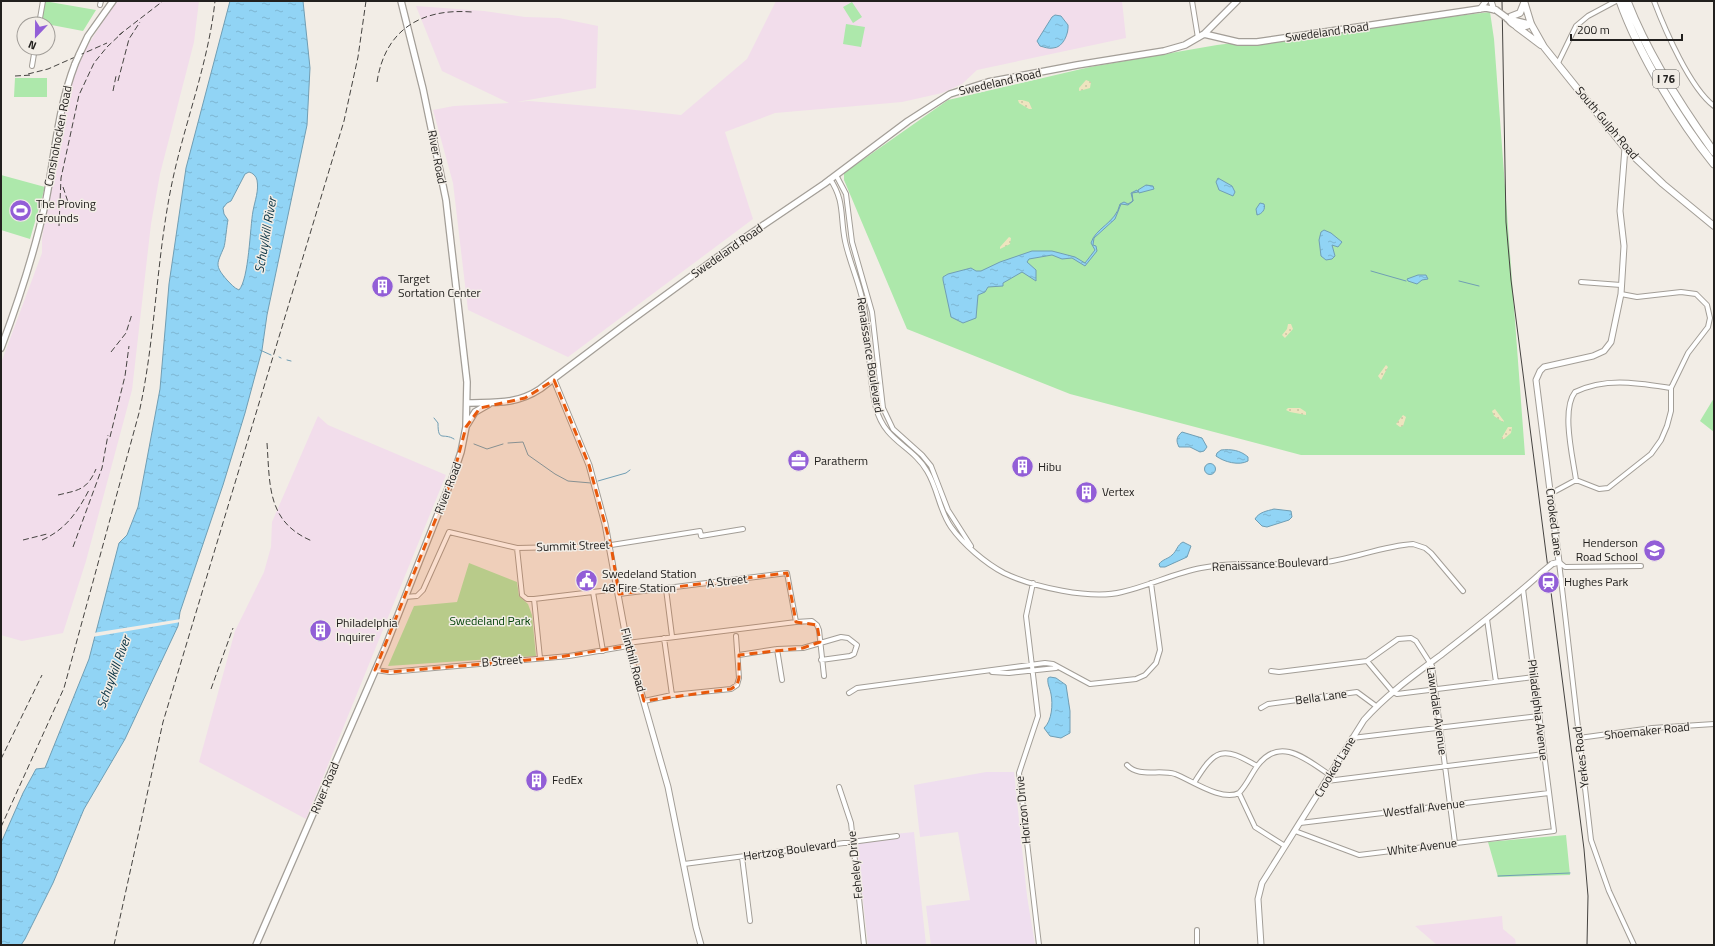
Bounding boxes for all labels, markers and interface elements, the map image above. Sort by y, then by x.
north arrow [16,16,56,56]
street label: Swedeland Road [1284,16,1370,47]
scale bar [1571,16,1682,42]
text: 200 m [1577,20,1610,39]
text: N [26,36,39,54]
street label: Swedeland Road [957,63,1043,100]
road number: I 76 [1653,70,1679,88]
street label: South Gulph Road [1571,82,1644,163]
street label: Conshohocken Road [38,84,77,188]
street label: River Road [423,128,452,185]
place label: The Proving Grounds [36,194,96,227]
water label: Schuylkill River [249,194,282,274]
sports icon: The Proving Grounds [7,198,33,224]
street label: Swedeland Road [687,219,767,283]
place label: Target Sortation Center [398,269,481,302]
building icon: Target Sortation Center [369,273,395,299]
street label: Renaissance Boulevard [852,296,889,414]
office icon: Paratherm [786,448,812,474]
place label: Paratherm [814,451,868,470]
building icon: Hibu [1010,454,1036,480]
place label: Hibu [1038,457,1061,476]
street label: River Road [429,459,466,517]
building icon: Vertex [1073,479,1099,505]
place label: Vertex [1102,482,1135,501]
street label: Crooked Lane [1541,487,1568,557]
place label: Henderson Road School [1576,533,1638,566]
street label: Summit Street [536,535,611,556]
school or university icon: Henderson Road School [1641,537,1667,563]
street label: Renaissance Boulevard [1211,551,1329,576]
place label: Swedeland Station 48 Fire Station [602,564,696,597]
public building icon: Swedeland Station 48 Fire Station [574,568,600,594]
street label: A Street [706,568,749,592]
station icon: Hughes Park [1536,569,1562,595]
place label: Hughes Park [1564,572,1629,591]
park label: Swedeland Park [449,611,531,630]
place label: Philadelphia Inquirer [336,613,398,646]
building icon: Philadelphia Inquirer [307,617,333,643]
street label: Flinthill Road [616,626,651,694]
water label: Schuylkill River [91,631,136,711]
street label: B Street [481,649,524,672]
street label: Philadelphia Avenue [1523,658,1554,762]
street label: Lawndale Avenue [1422,666,1453,756]
street label: Bella Lane [1294,683,1348,710]
street label: Shoemaker Road [1603,717,1691,744]
street label: Yerkes Road [1567,725,1594,789]
street label: Crooked Lane [1309,733,1360,801]
street label: River Road [305,759,344,817]
building icon: FedEx [524,767,550,793]
place label: FedEx [552,770,583,789]
street label: Horizon Drive [1009,775,1036,845]
street label: Westfall Avenue [1382,793,1466,822]
street label: Feheley Drive [841,830,868,900]
street label: White Avenue [1386,833,1458,860]
street label: Hertzog Boulevard [742,834,838,865]

